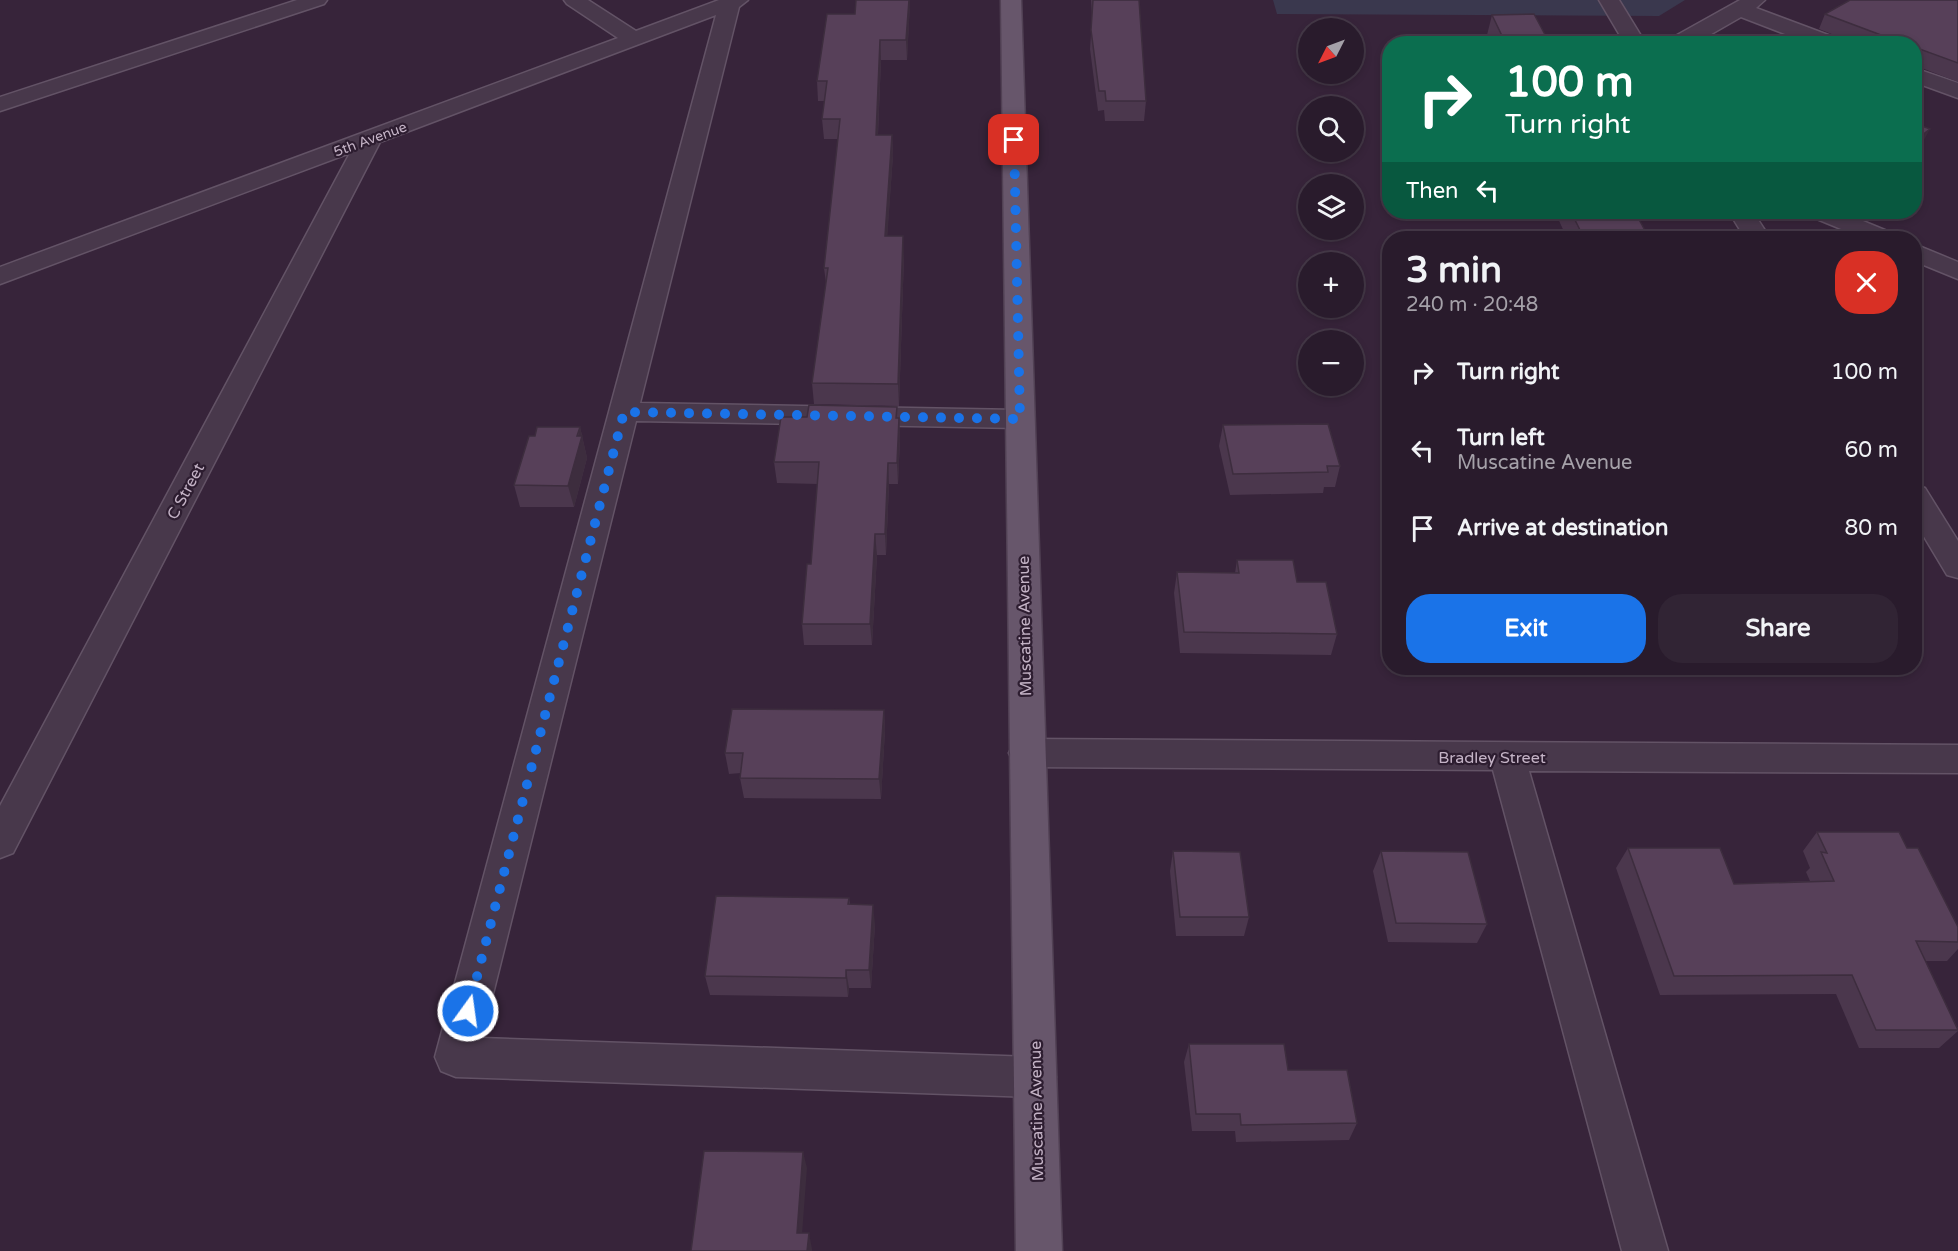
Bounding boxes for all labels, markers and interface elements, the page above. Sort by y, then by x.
north arrow [1298,18,1364,84]
map controls [1298,18,1364,396]
text: 100 m [1505,57,1634,108]
icon: right [1406,60,1484,138]
button: search [1298,96,1364,162]
text: Turn right [1505,108,1631,141]
pin [988,114,1039,165]
street label: 5th Avenue [331,118,409,161]
icon: arrive [997,123,1030,156]
button: layers [1298,174,1364,240]
icon: left [1471,174,1504,207]
text: Then [1406,178,1459,204]
text: 3 min [1406,249,1502,292]
button: close [1835,251,1898,314]
button: + [1298,252,1364,318]
text: 240 m · 20:48 [1406,293,1538,317]
button: − [1298,330,1364,396]
icon: right [1406,356,1439,389]
text: Turn right [1457,359,1559,385]
text: 100 m [1831,359,1898,385]
text: Turn left [1457,425,1545,451]
icon: left [1406,434,1439,467]
text: 60 m [1844,437,1898,463]
text: Muscatine Avenue [1457,451,1632,475]
street label: C Street [163,460,209,523]
icon: arrive [1406,512,1439,545]
text: Arrive at destination [1457,515,1668,541]
text: 80 m [1844,515,1898,541]
street label: Muscatine Avenue [1014,556,1036,696]
button: Exit [1406,594,1646,663]
button: Share [1658,594,1898,663]
street label: Bradley Street [1438,748,1546,768]
position arrow [436,979,500,1043]
street label: Muscatine Avenue [1026,1041,1048,1181]

